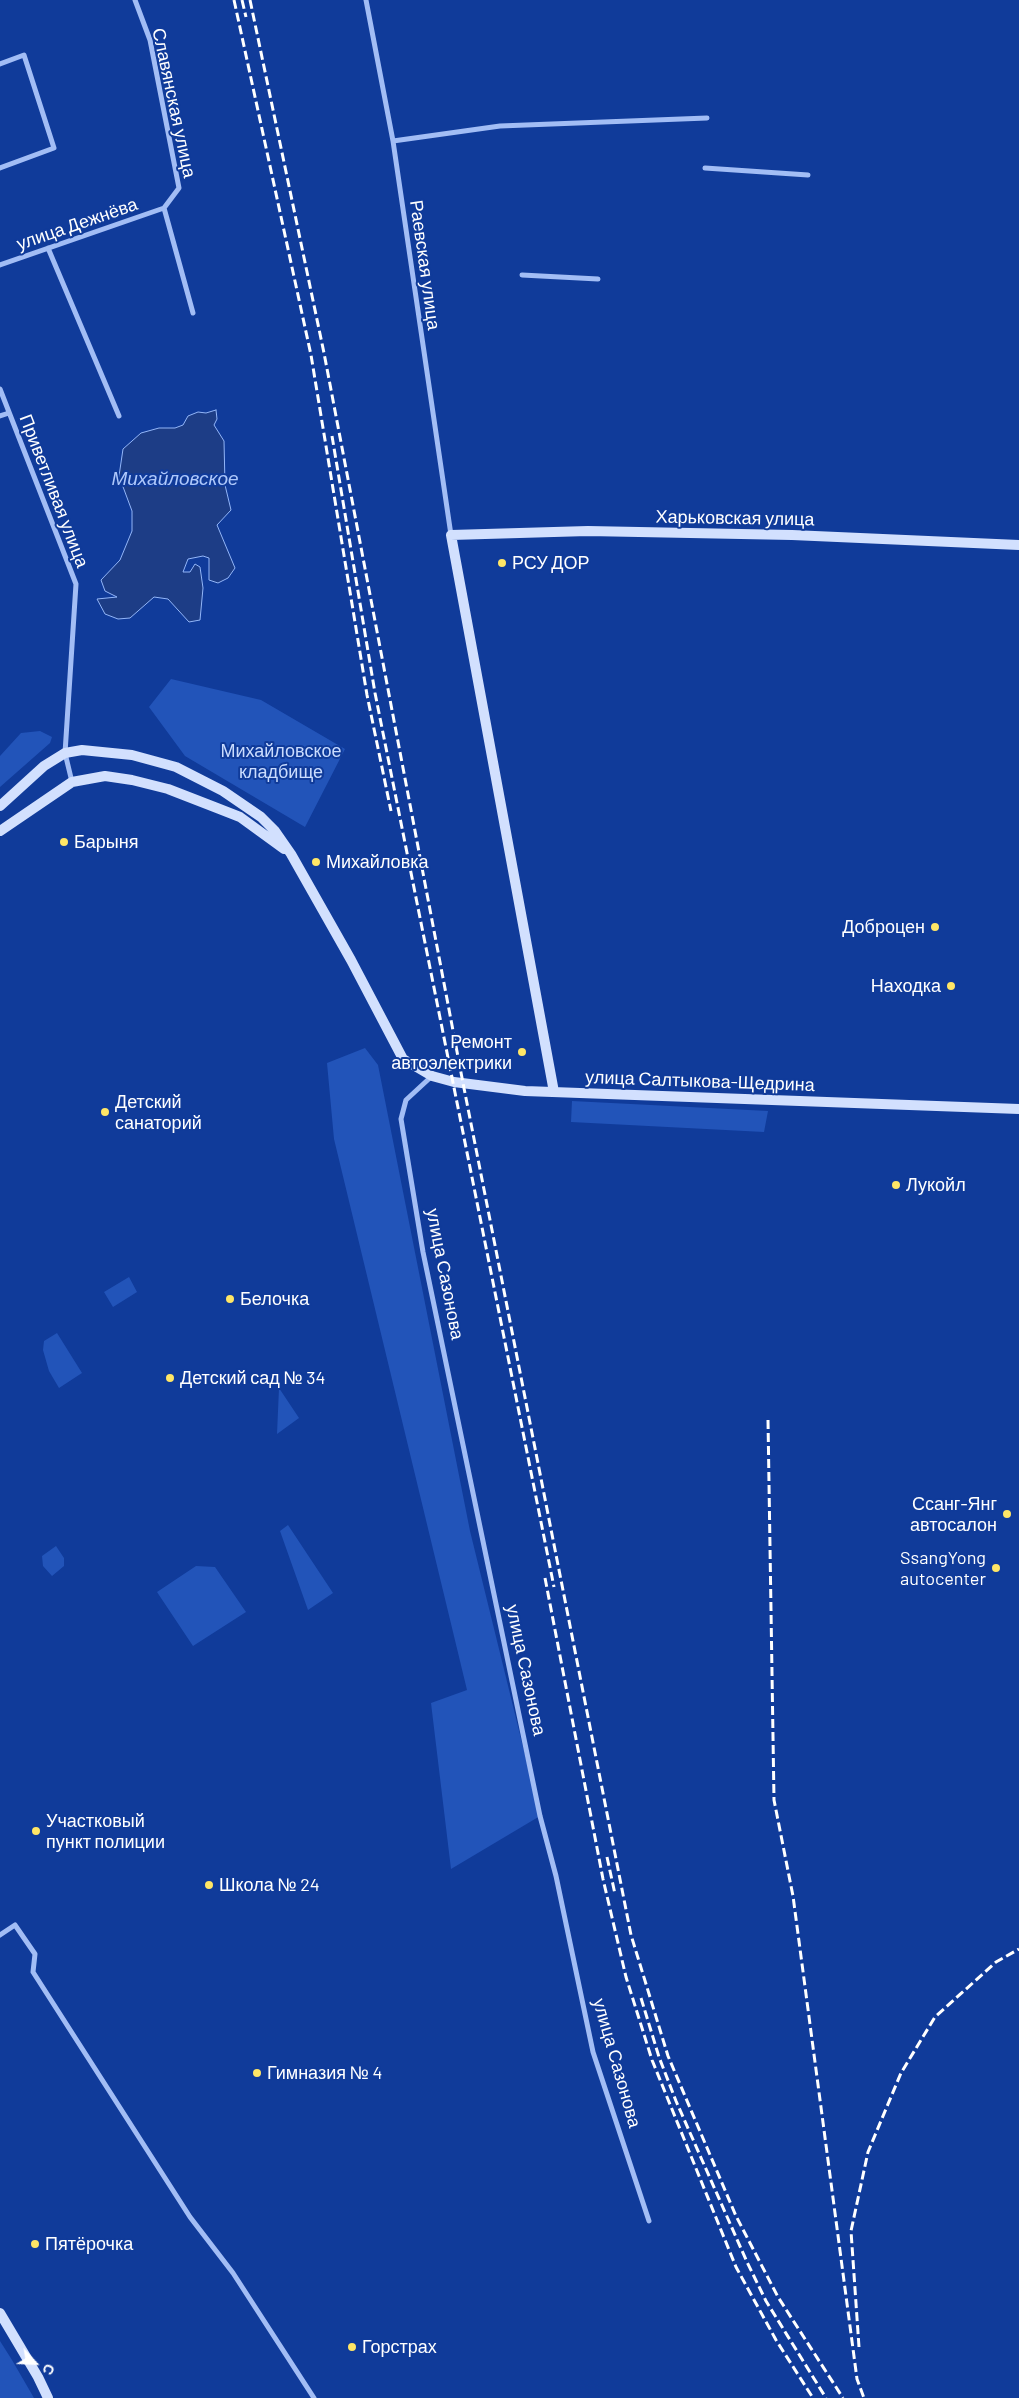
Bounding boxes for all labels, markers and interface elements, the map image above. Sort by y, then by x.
street label: Славянская улица [148,26,200,180]
street label: улица Дежнёва [14,193,140,255]
street label: Раевская улица [405,199,445,331]
street label: Приветливая улица [15,411,93,571]
water label: Михайловское [111,468,239,490]
street label: Харьковская улица [655,506,815,530]
place label: РСУ ДОР [512,552,589,574]
marker: РСУ ДОР [496,557,508,569]
park label: Михайловское кладбище [220,740,342,782]
place label: Барыня [74,831,138,853]
marker: Барыня [58,836,70,848]
place label: Михайловка [326,851,428,873]
marker: Михайловка [310,856,322,868]
place label: Доброцен [842,916,925,938]
marker: Доброцен [929,921,941,933]
place label: Находка [871,975,941,997]
marker: Находка [945,980,957,992]
place label: Ремонт автоэлектрики [391,1031,512,1074]
marker: Ремонт автоэлектрики [516,1046,528,1058]
street label: улица Салтыкова-Щедрина [585,1066,815,1096]
place label: Детский санаторий [115,1091,202,1134]
marker: Детский санаторий [99,1106,111,1118]
place label: Лукойл [906,1174,966,1196]
marker: Лукойл [890,1179,902,1191]
street label: улица Сазонова [422,1206,468,1342]
place label: Белочка [240,1288,309,1310]
marker: Белочка [224,1293,236,1305]
place label: Детский сад № 34 [180,1367,325,1389]
marker: Детский сад № 34 [164,1372,176,1384]
place label: Ссанг-Янг автосалон [910,1493,997,1536]
marker: Ссанг-Янг автосалон [1001,1508,1013,1520]
place label: SsangYong autocenter [900,1547,986,1590]
marker: SsangYong autocenter [990,1562,1002,1574]
street label: улица Сазонова [502,1602,550,1738]
place label: Участковый пункт полиции [46,1810,165,1852]
marker: Участковый пункт полиции [30,1825,42,1837]
place label: Школа № 24 [219,1874,320,1896]
marker: Школа № 24 [203,1879,215,1891]
street label: улица Сазонова [588,1996,646,2130]
place label: Гимназия № 4 [267,2062,382,2084]
marker: Гимназия № 4 [251,2067,263,2079]
place label: Пятёрочка [45,2233,133,2255]
marker: Пятёрочка [29,2238,41,2250]
place label: Горстрах [362,2336,437,2358]
north arrow [10,2338,60,2388]
marker: Горстрах [346,2341,358,2353]
text: С [39,2361,59,2378]

